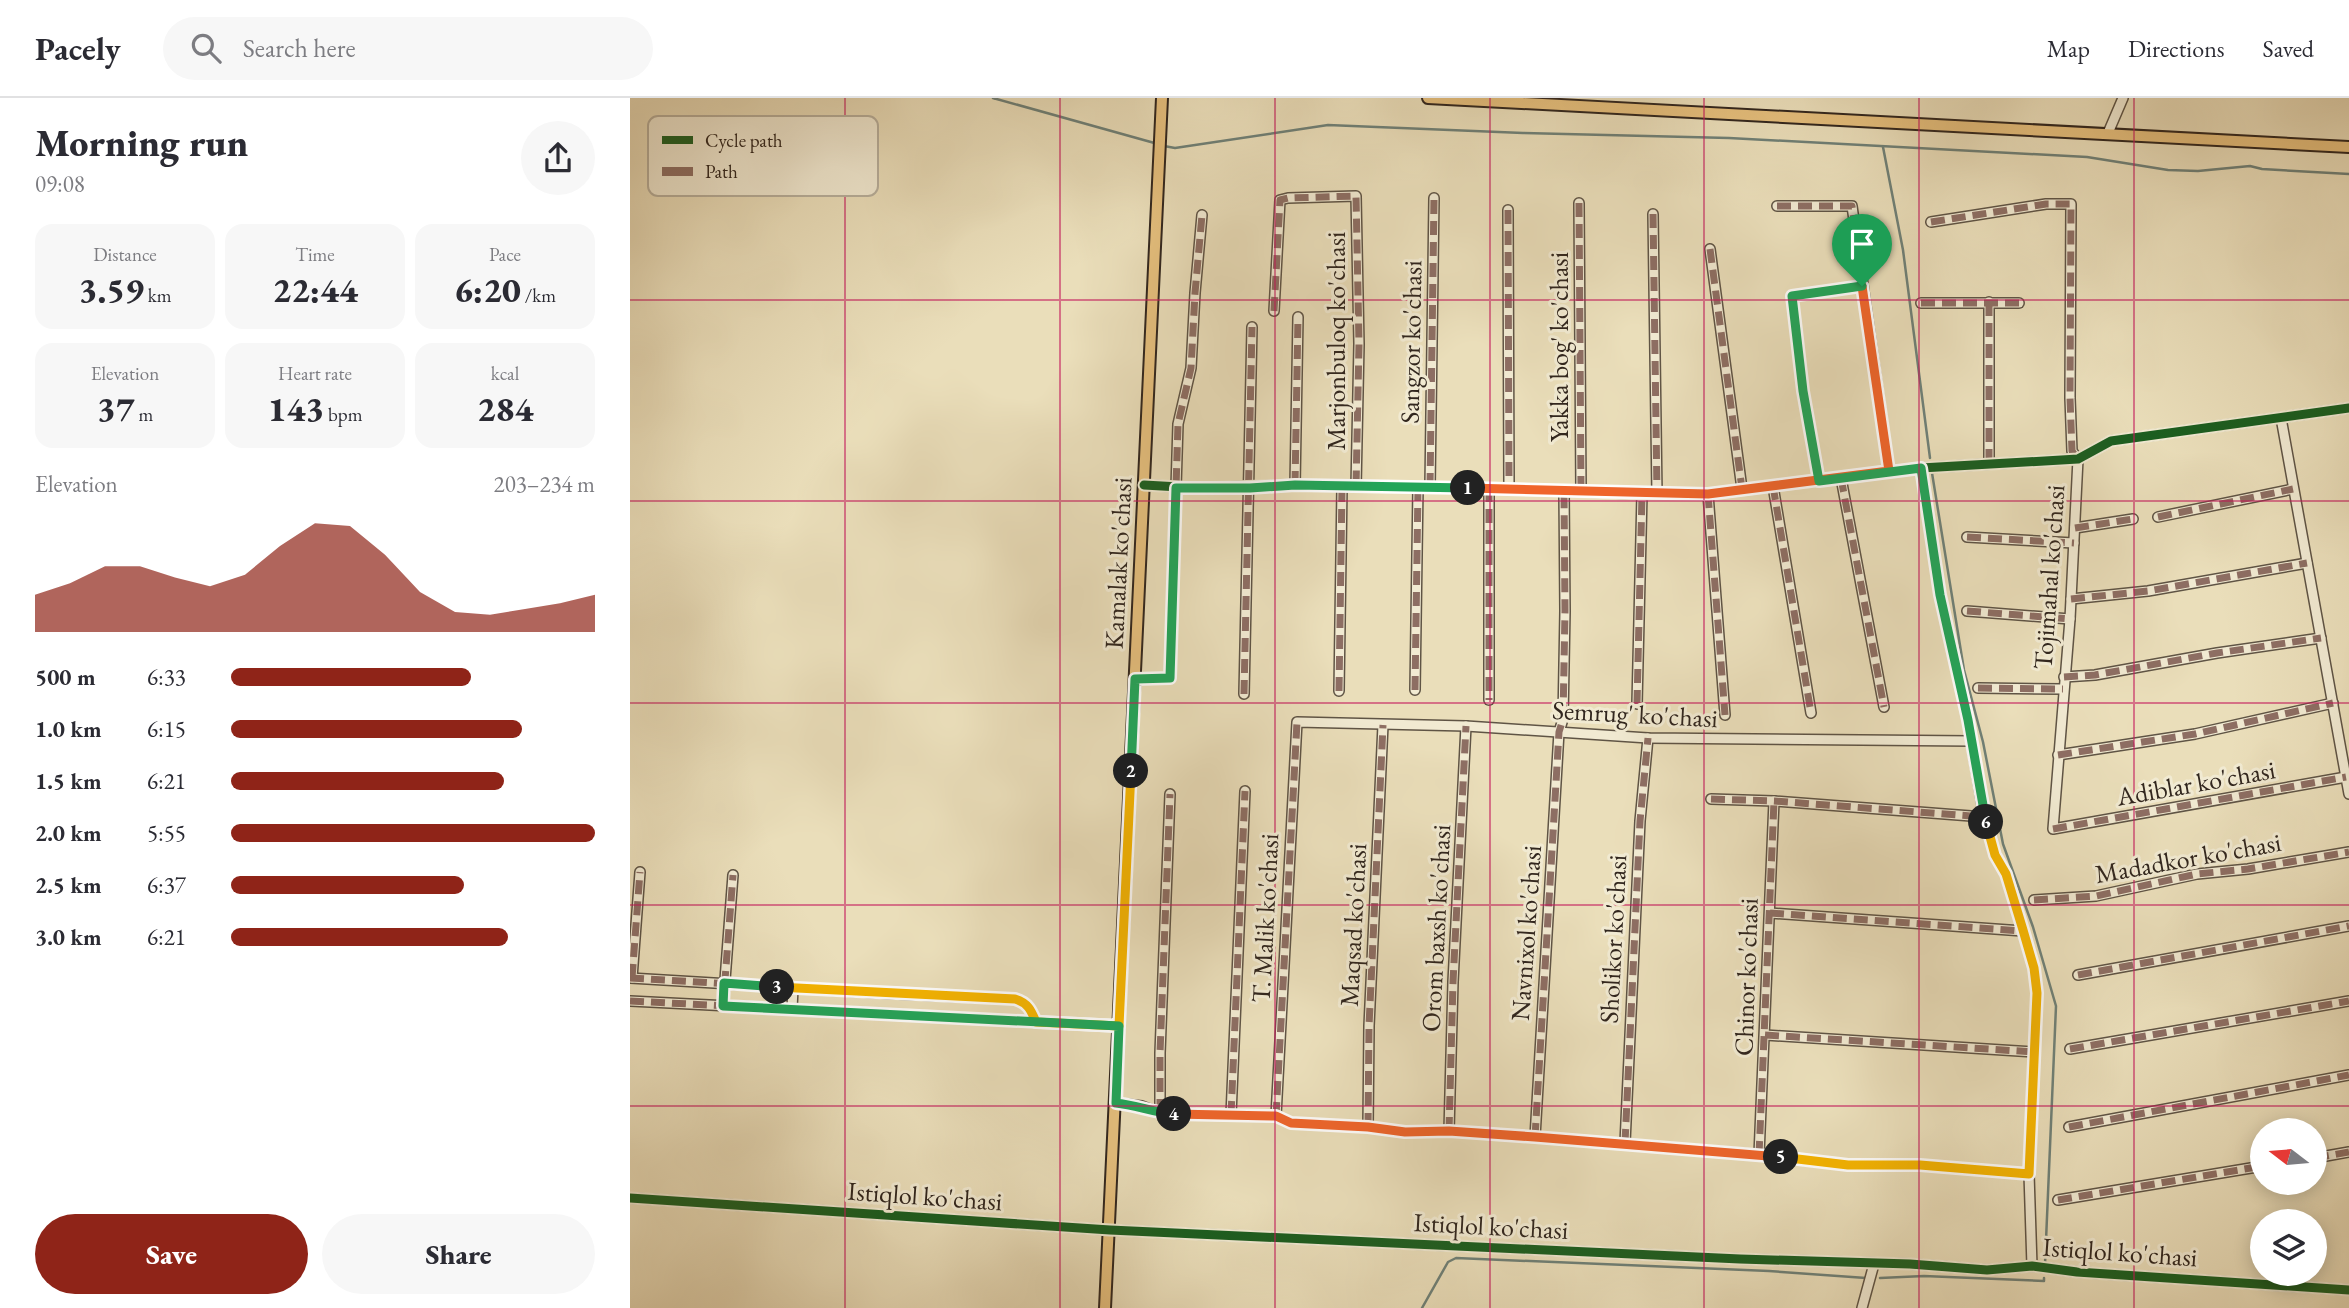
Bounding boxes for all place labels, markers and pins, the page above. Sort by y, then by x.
pin [1832,214,1892,286]
pin: 1 [1450,470,1486,506]
pin: 2 [1114,754,1148,788]
pin: 6 [1968,804,2004,840]
pin: 3 [760,970,794,1004]
pin: 4 [1156,1096,1192,1132]
pin: 5 [1764,1140,1798,1174]

